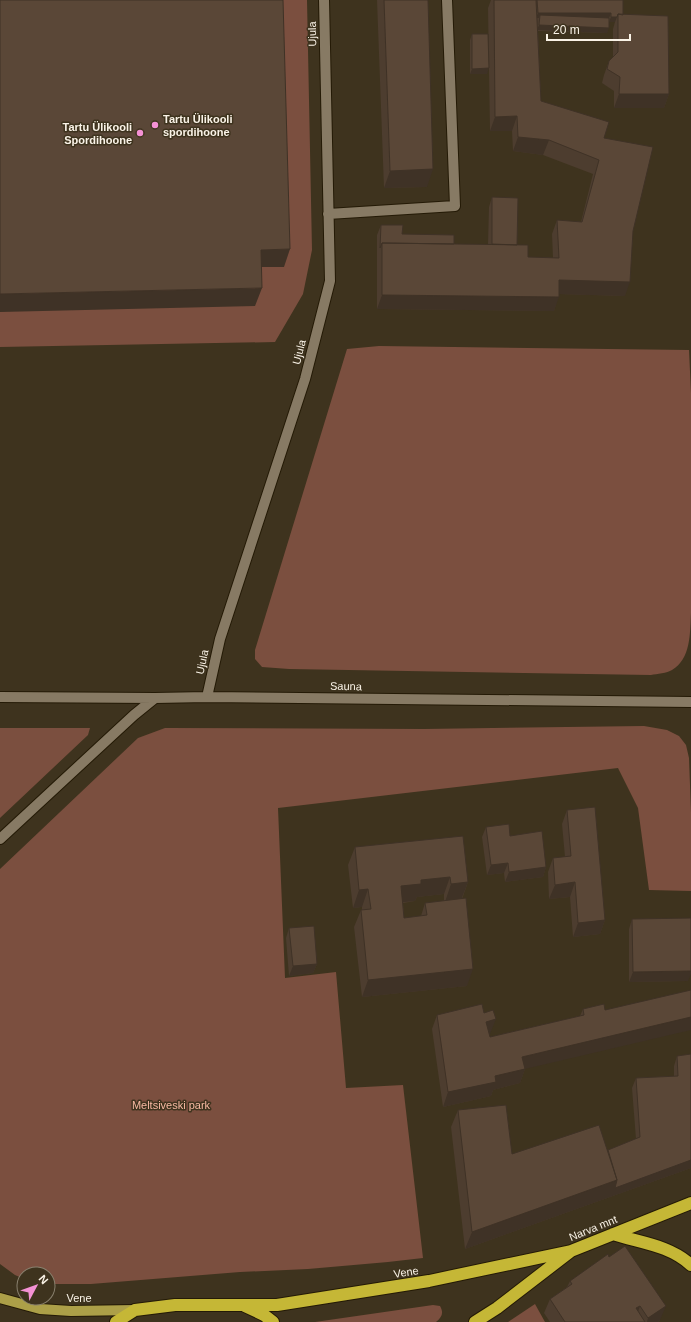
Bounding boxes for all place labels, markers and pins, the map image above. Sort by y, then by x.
place label: Tartu Ülikooli spordihoone [163,113,232,138]
marker: Tartu Ülikooli spordihoone [150,120,160,130]
place label: Tartu Ülikooli Spordihoone [63,121,132,146]
marker: Tartu Ülikooli Spordihoone [135,128,145,138]

